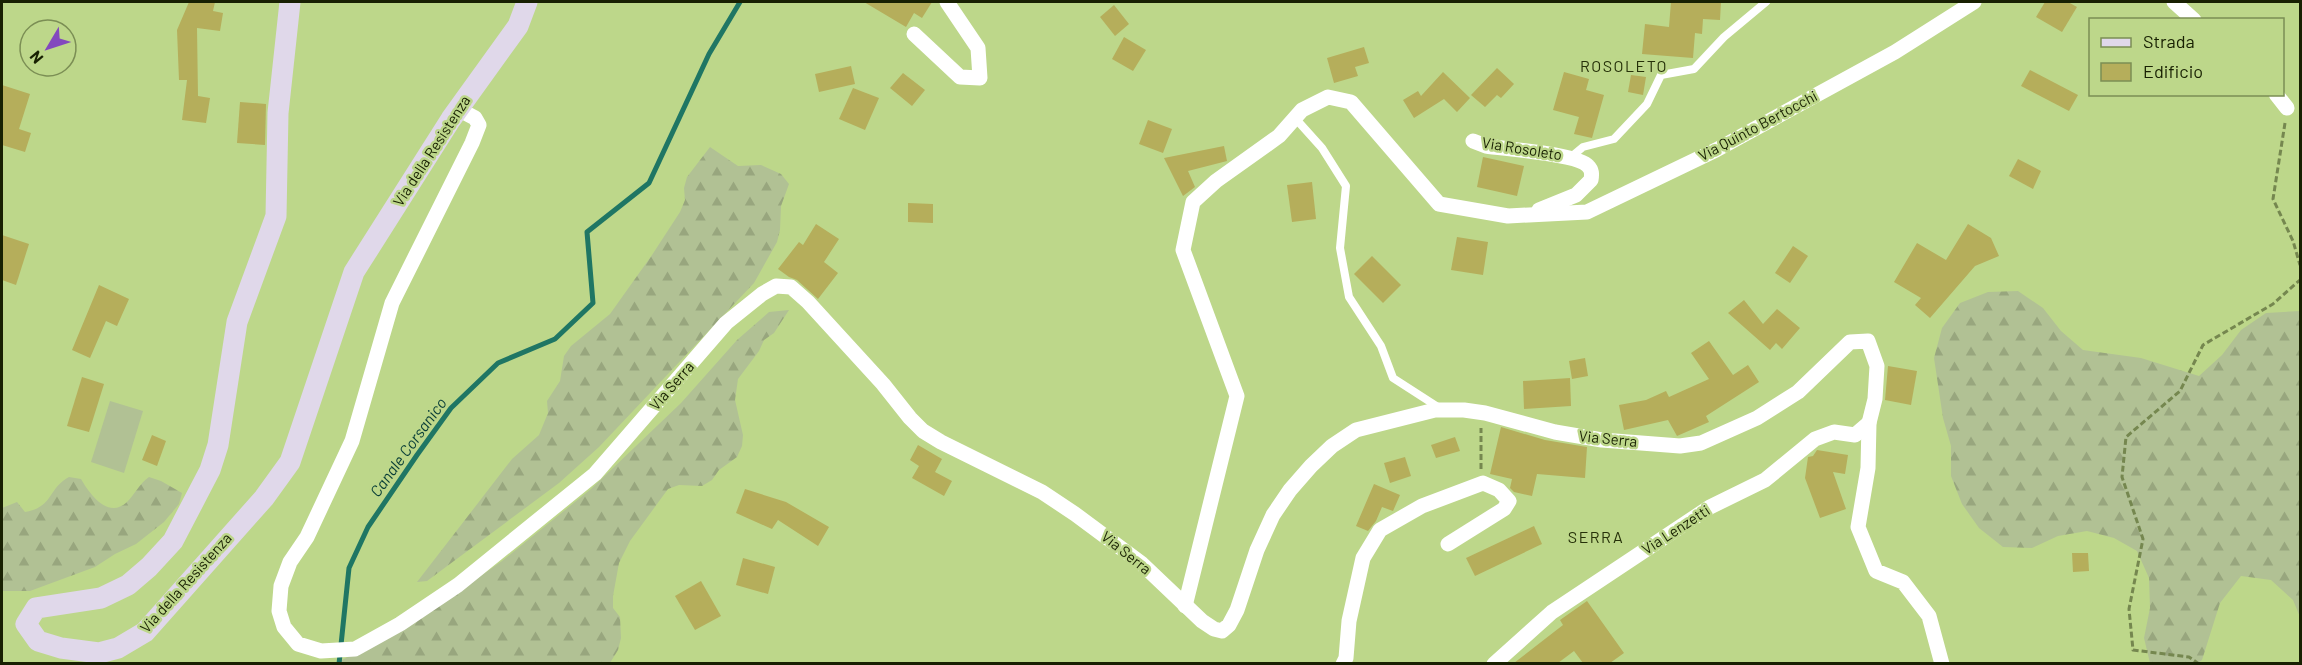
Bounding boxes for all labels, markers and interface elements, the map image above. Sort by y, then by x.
north arrow [18,18,78,78]
legend [2089,18,2284,96]
text: Strada [2143,30,2195,52]
text: N [25,48,47,68]
district label: ROSOLETO [1580,56,1668,75]
text: Edificio [2143,60,2203,82]
street label: Via Quinto Bertocchi [1695,86,1820,164]
street label: Via della Resistenza [389,92,474,209]
street label: Via Rosoleto [1481,133,1563,163]
street label: Via Serra [645,357,697,413]
water label: Canale Corsanico [365,393,450,500]
street label: Via Serra [1578,426,1638,450]
street label: Via Lenzetti [1638,501,1713,558]
street label: Via Serra [1098,527,1155,578]
district label: SERRA [1568,527,1624,546]
street label: Via della Resistenza [136,529,235,636]

